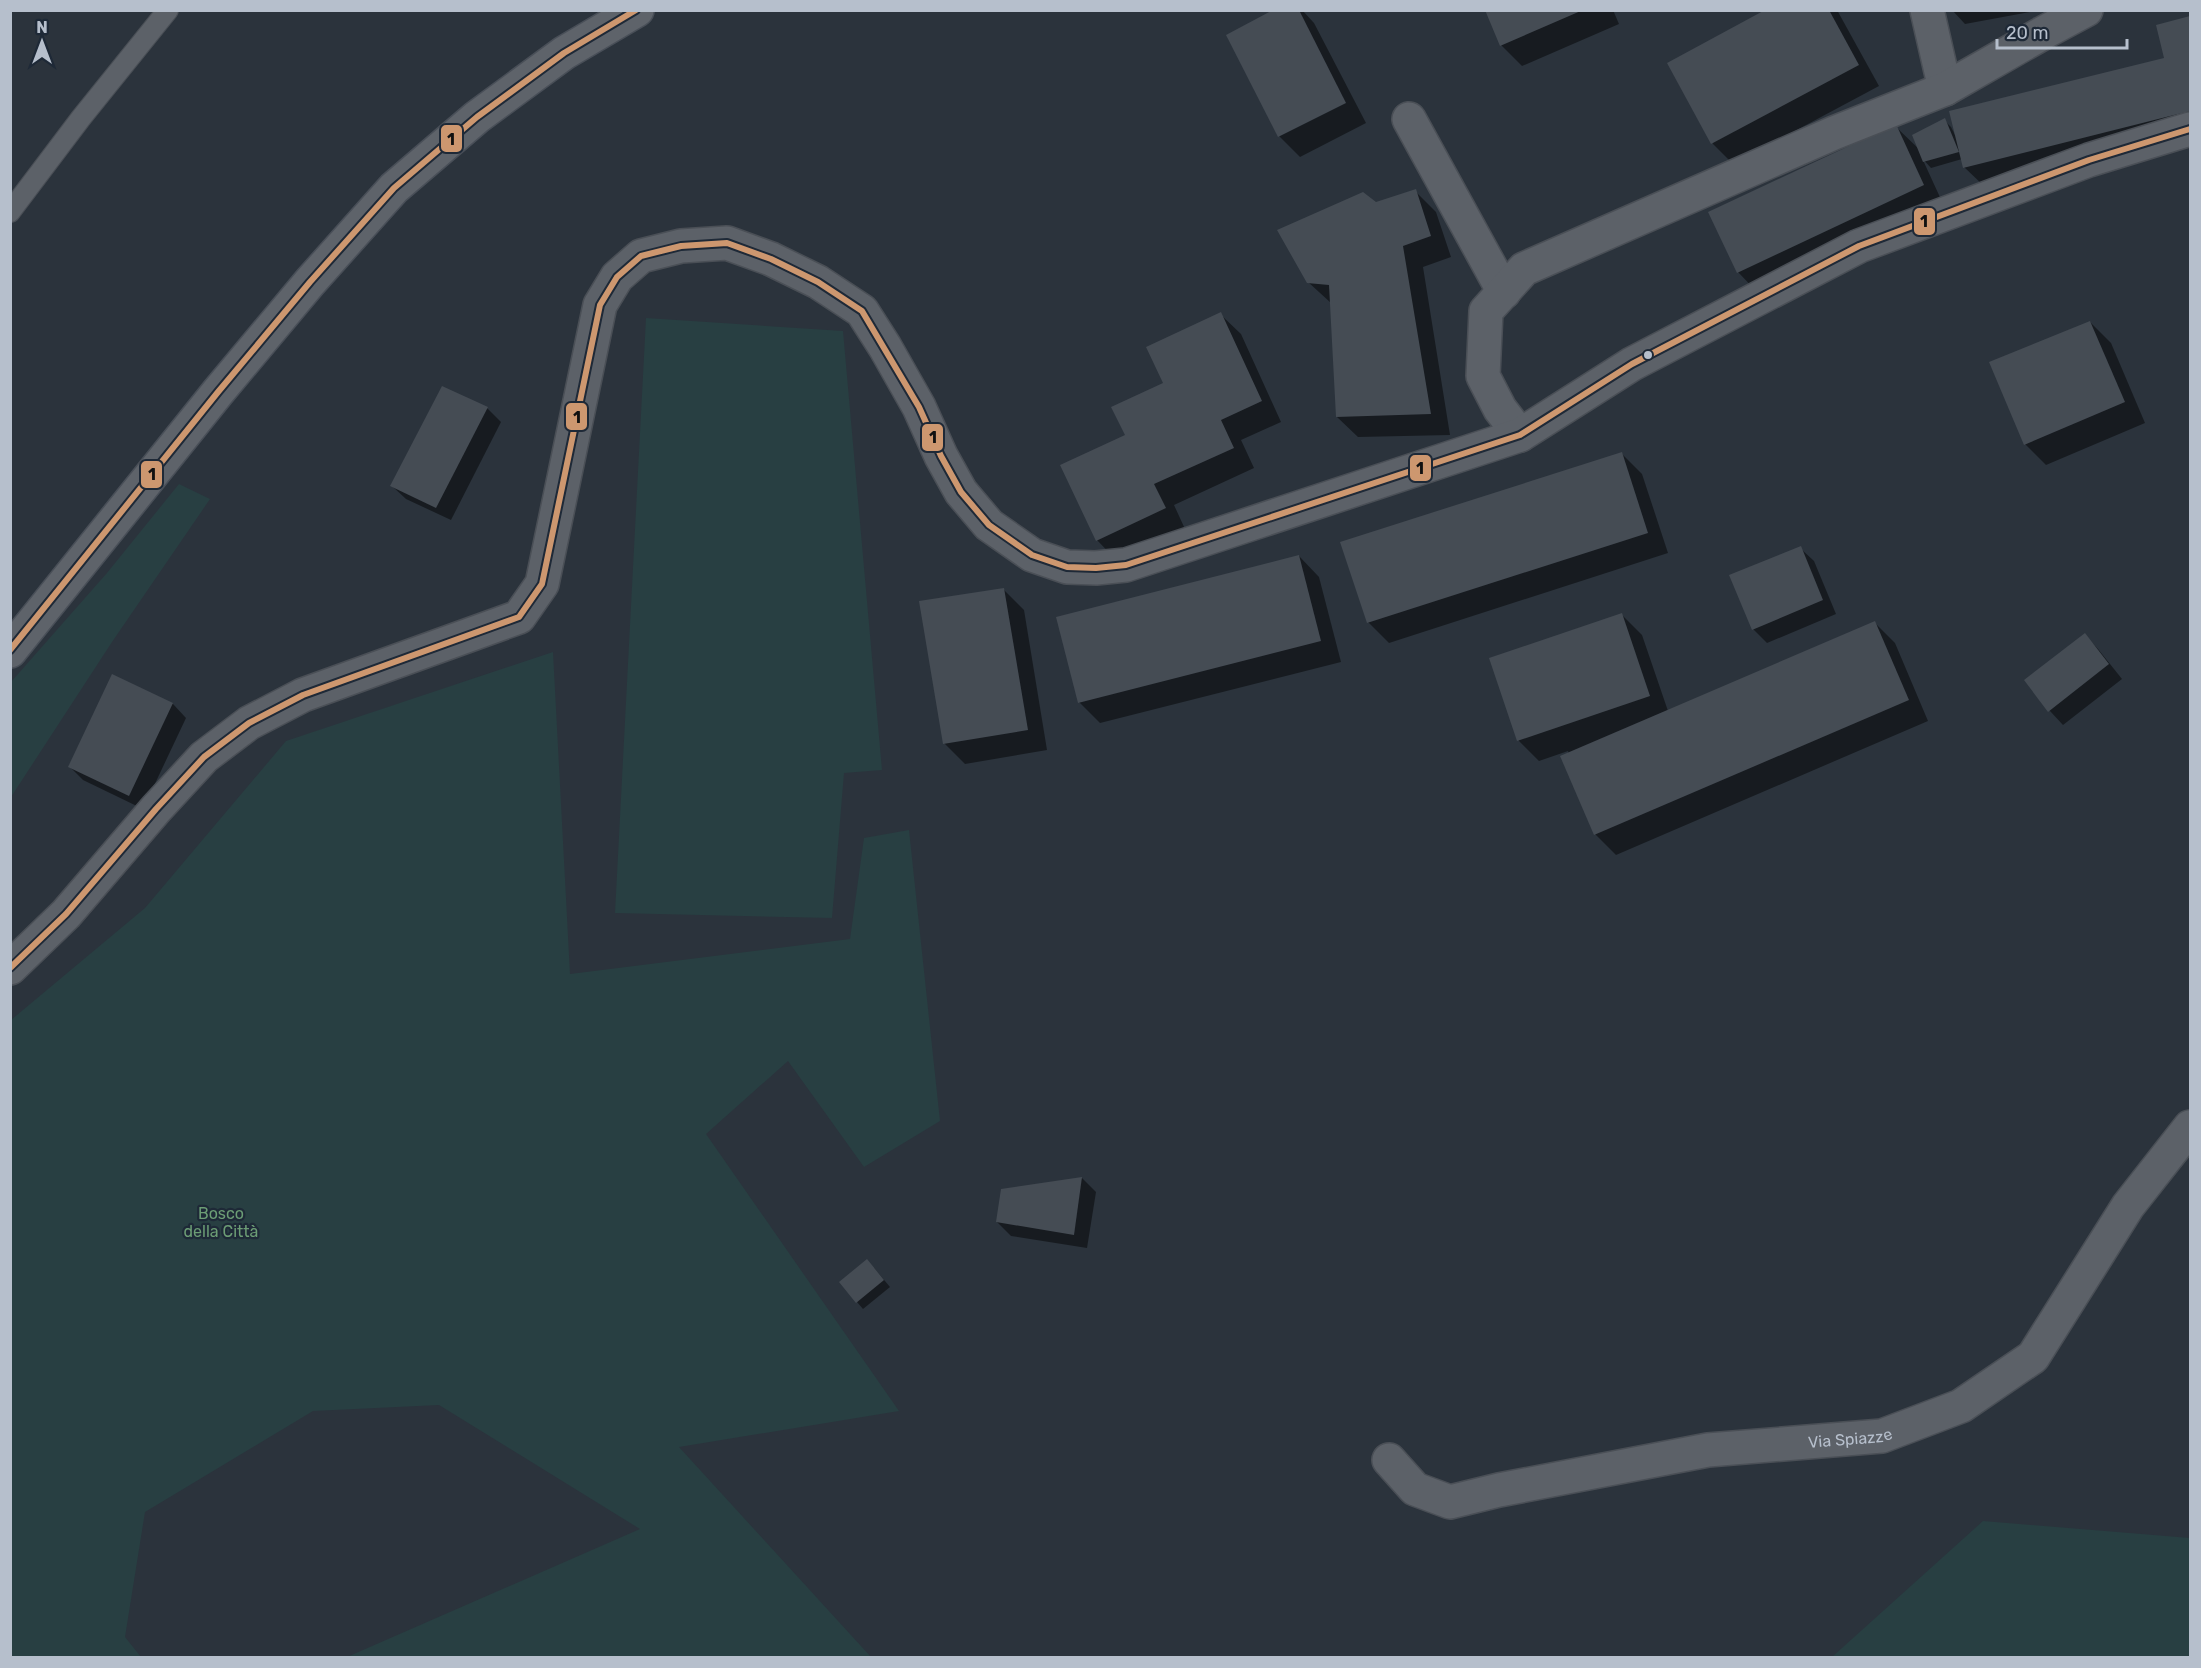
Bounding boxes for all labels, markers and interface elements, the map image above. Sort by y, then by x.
north arrow [12,12,72,72]
scale bar [1997,12,2128,50]
text: N [36,18,48,37]
text: 20 m [2006,22,2048,44]
line badge: 1 [440,124,463,153]
text: 1 [447,130,455,149]
line badge: 1 [1913,207,1936,236]
text: 1 [1920,212,1928,231]
unlabelled marker [1642,349,1654,361]
line badge: 1 [565,402,588,431]
text: 1 [573,408,581,427]
line badge: 1 [921,423,944,452]
text: 1 [929,428,937,447]
line badge: 1 [1409,454,1432,482]
text: 1 [1416,459,1424,478]
line badge: 1 [140,460,163,489]
text: 1 [148,465,156,484]
park label: Bosco della Città [184,1204,258,1241]
street label: Via Spiazze [1807,1424,1895,1452]

